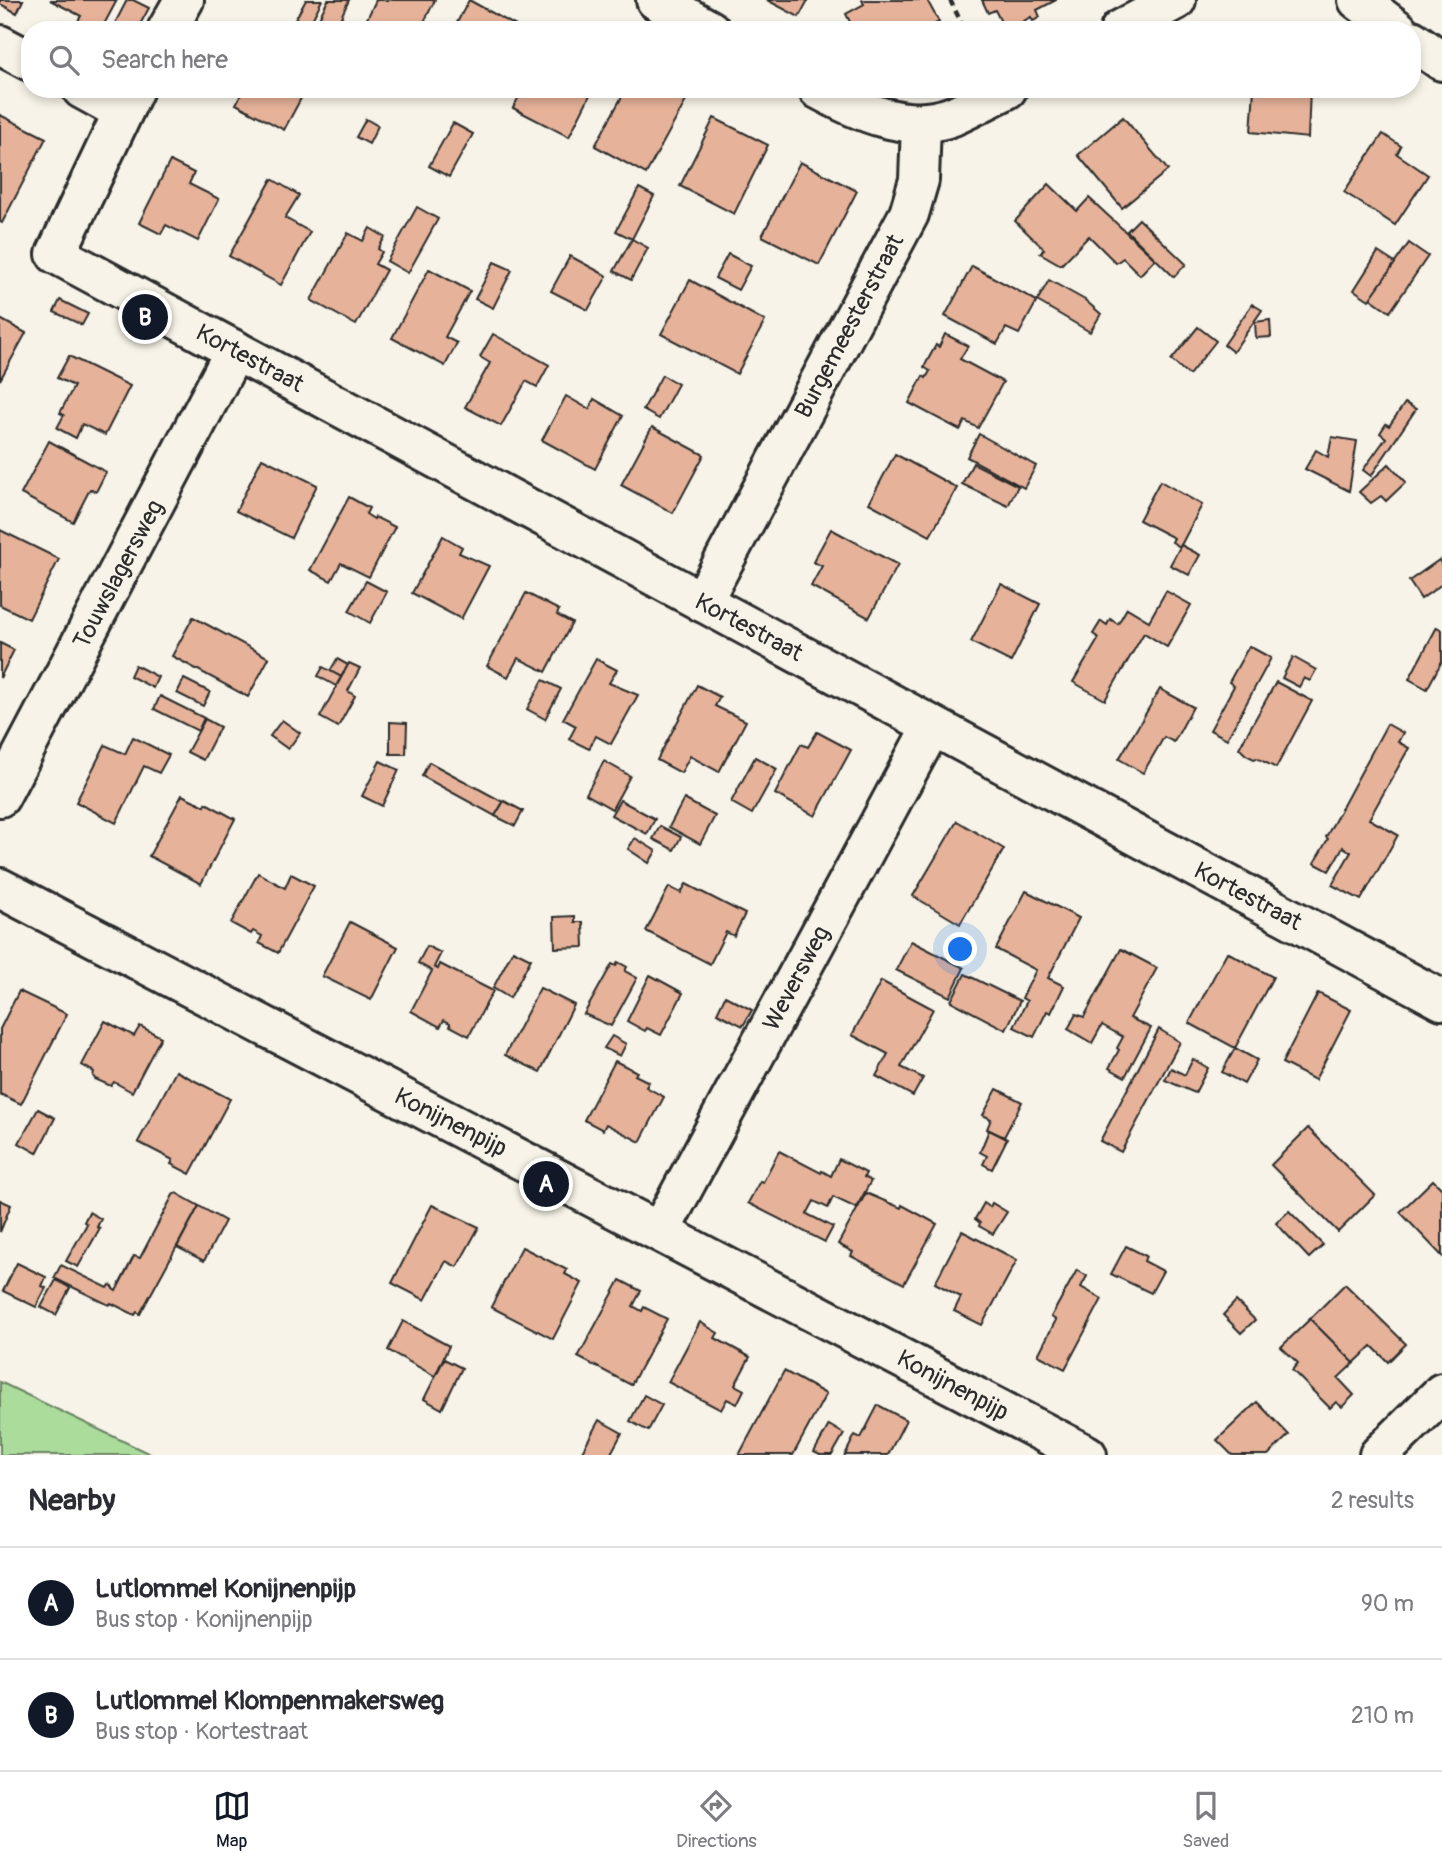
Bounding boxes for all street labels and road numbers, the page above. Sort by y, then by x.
street label: Burgemeesterstraat [789,229,910,423]
street label: Kortestraat [191,318,309,399]
street label: Touwslagersweg [67,495,170,654]
street label: Kortestraat [690,587,808,668]
street label: Kortestraat [1189,856,1307,937]
street label: Weversweg [757,921,836,1036]
street label: Konijnenpijp [390,1082,512,1163]
street label: Konijnenpijp [892,1344,1014,1427]

